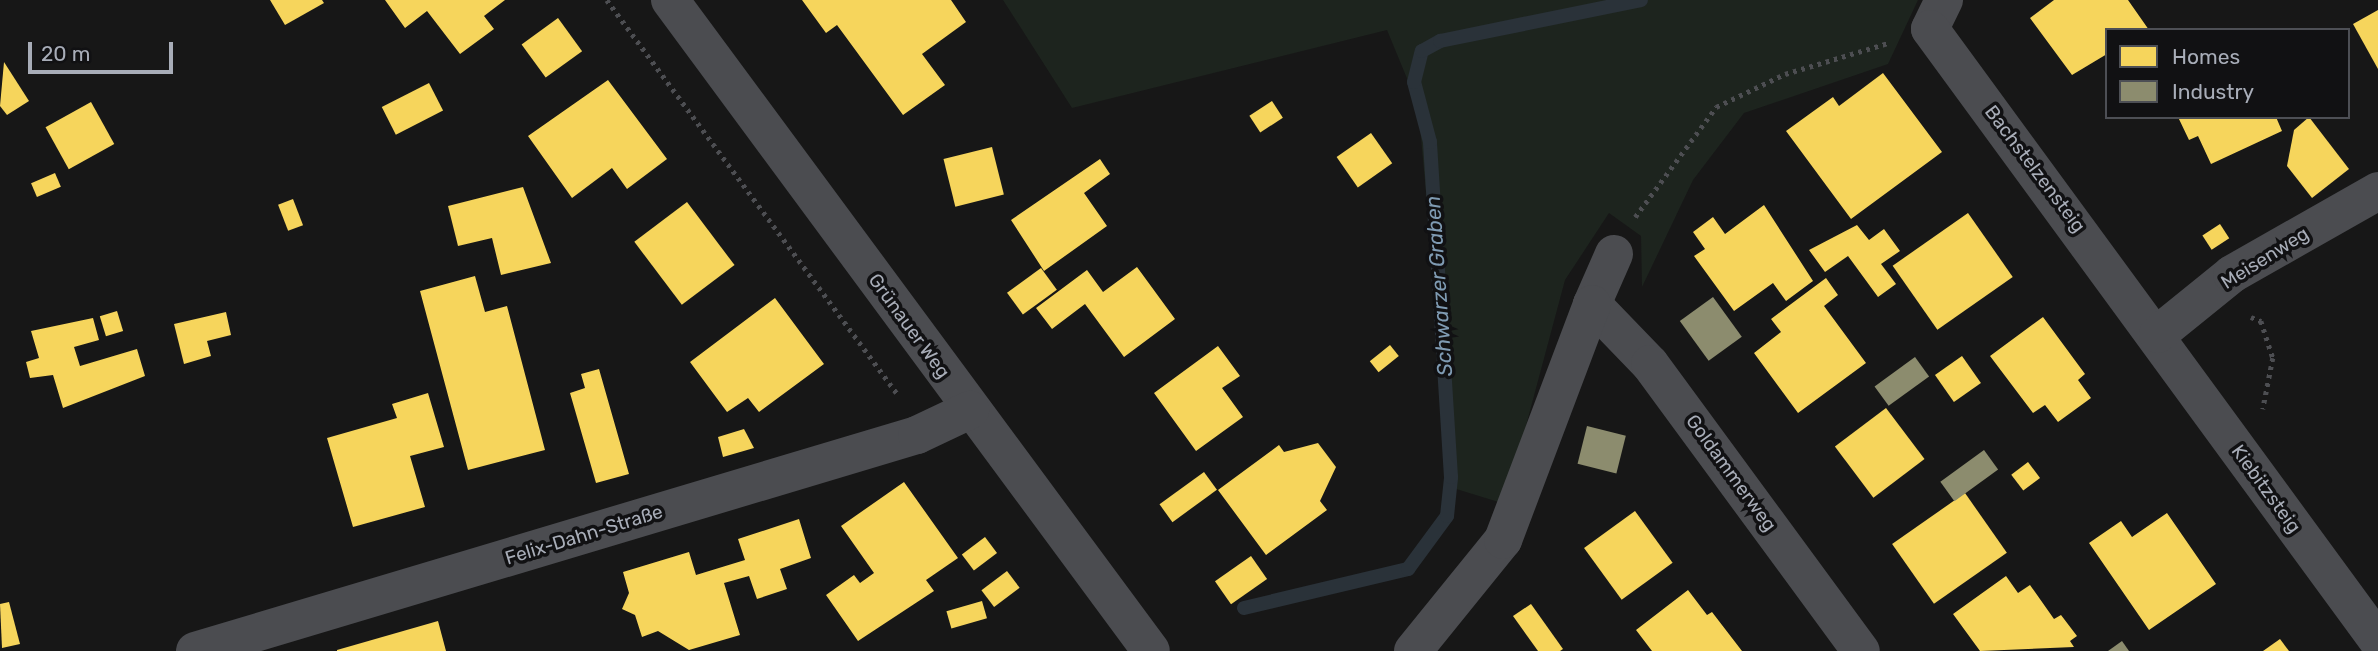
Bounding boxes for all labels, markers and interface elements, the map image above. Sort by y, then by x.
scale bar [32,28,177,72]
legend [2105,28,2350,119]
text: 20 m [41,41,90,66]
text: Homes [2172,44,2240,69]
text: Industry [2172,79,2254,104]
street label: Bachstelzensteig [1980,101,2090,237]
water label: Schwarzer Graben [1420,195,1458,377]
street label: Meisenweg [2217,222,2313,294]
street label: Grünauer Weg [863,269,955,383]
street label: Goldammerweg [1681,410,1781,536]
street label: Kiebitzsteig [2226,440,2306,538]
street label: Felix-Dahn-Straße [502,500,666,570]

